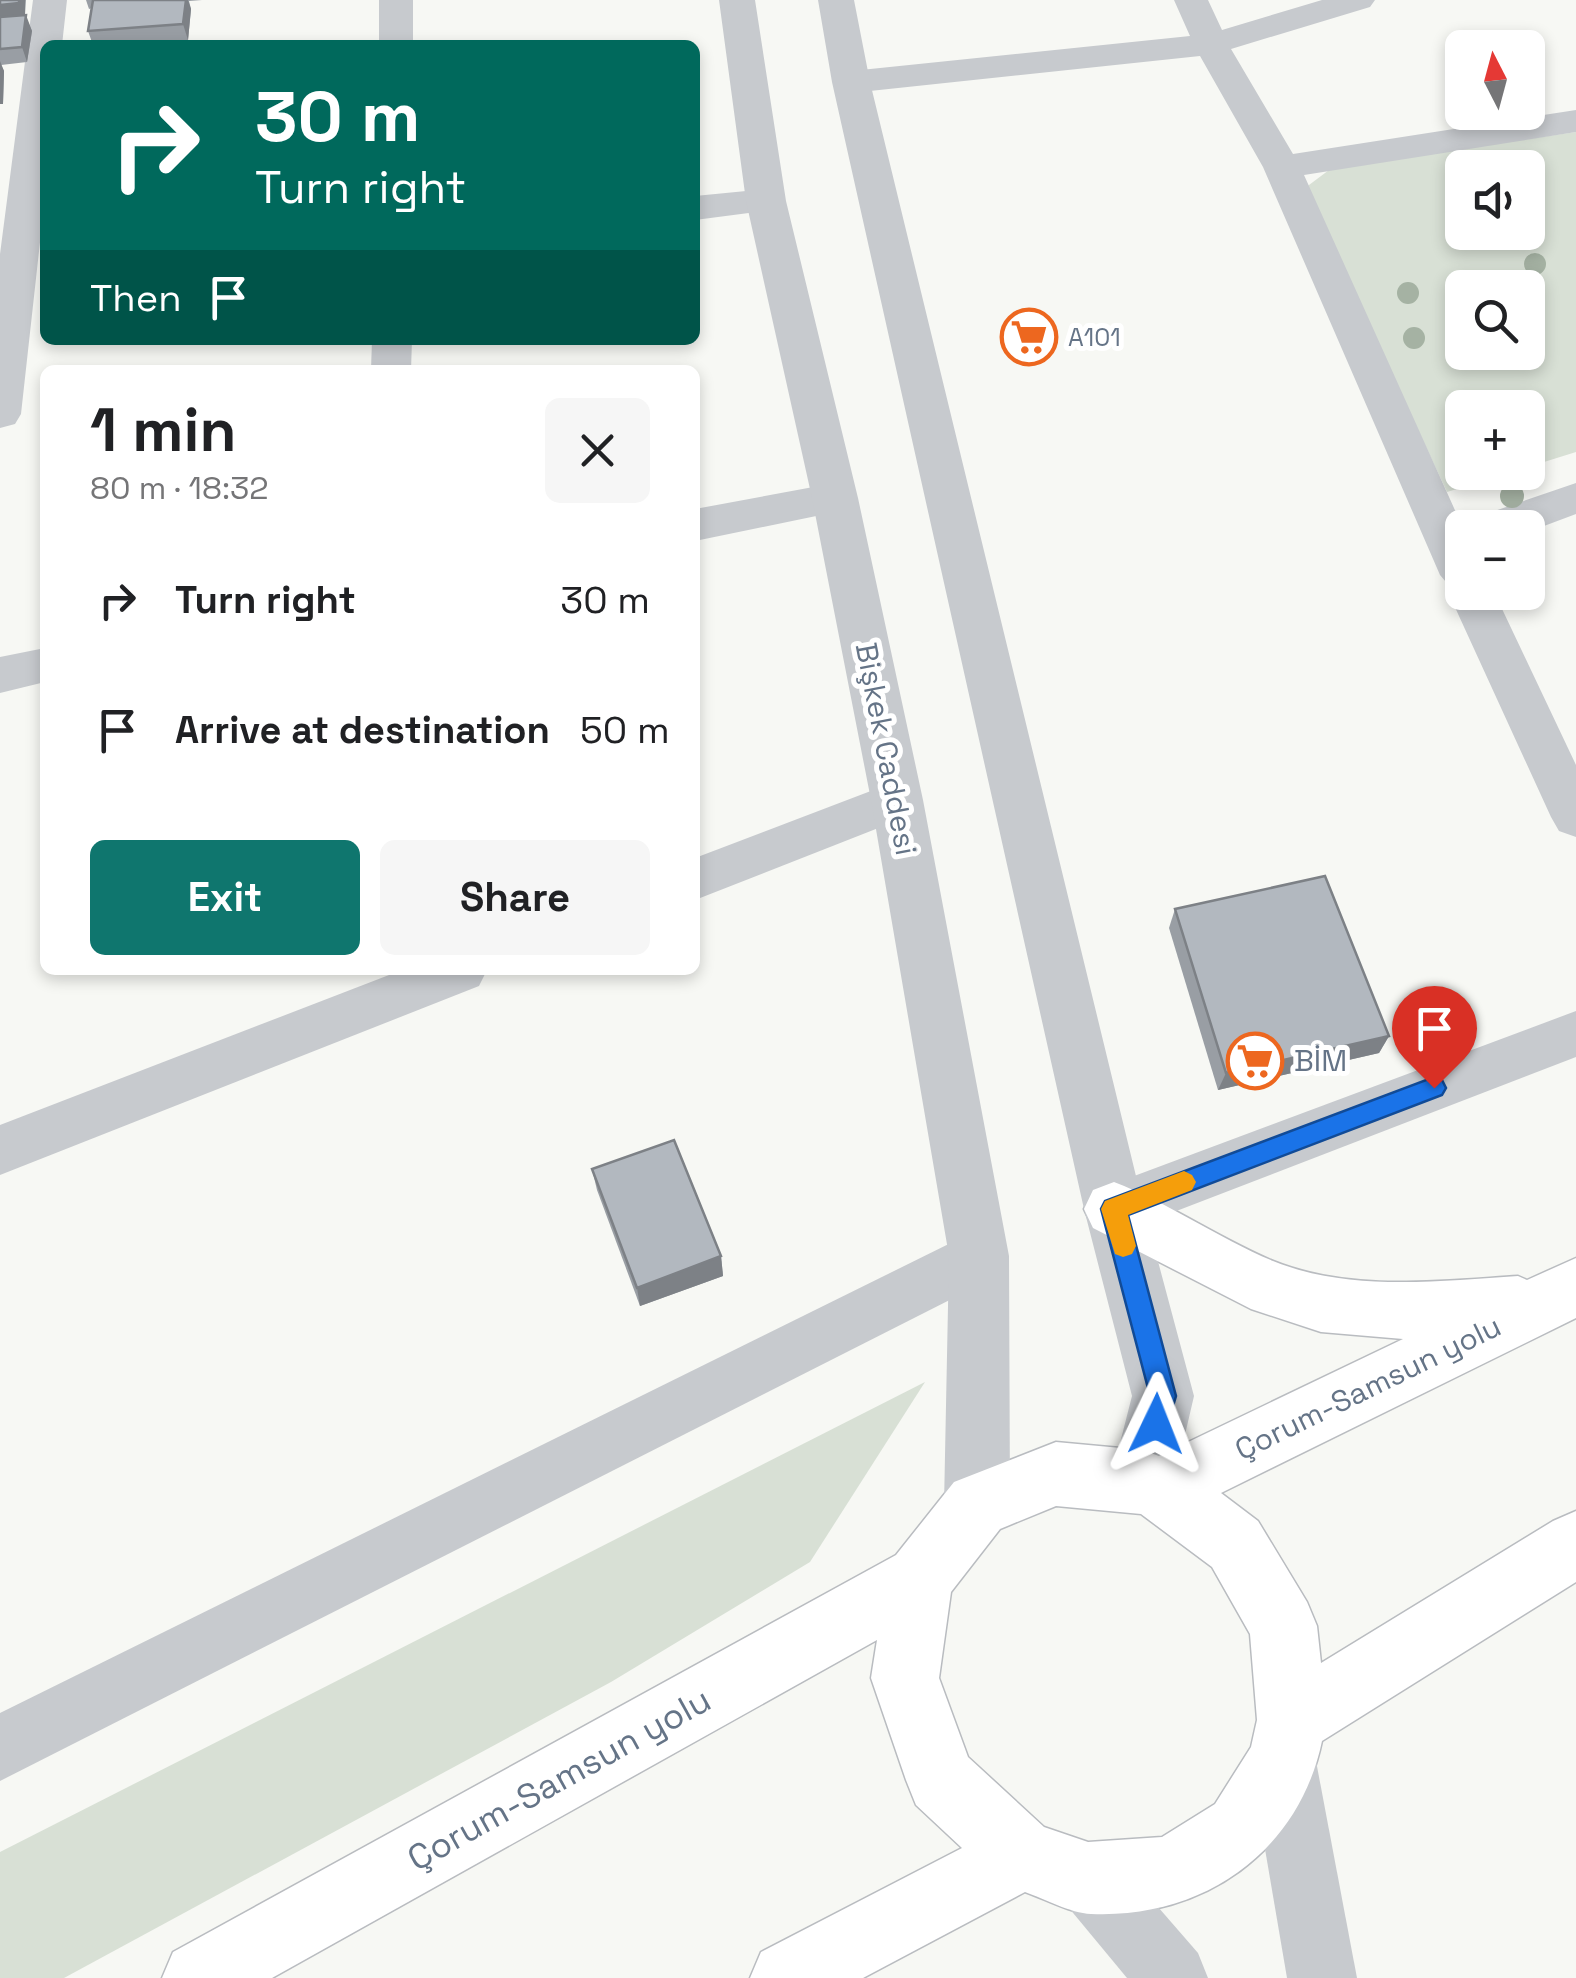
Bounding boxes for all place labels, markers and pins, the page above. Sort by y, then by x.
supermarket icon: A101 [999,307,1059,367]
place label: A101 [1068,321,1121,353]
pin [1392,986,1477,1089]
supermarket icon: BİM [1225,1031,1285,1091]
place label: BİM [1294,1041,1347,1080]

